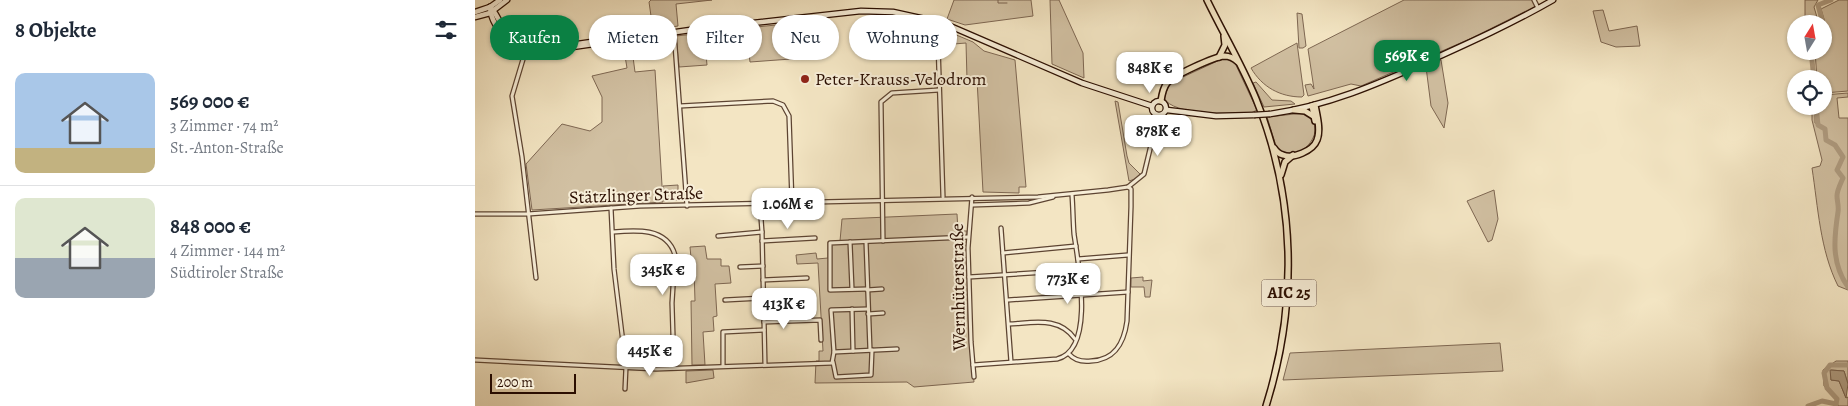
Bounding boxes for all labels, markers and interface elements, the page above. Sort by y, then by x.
chip: Kaufen [490,15,579,60]
chip: Mieten [589,15,677,60]
chip: Filter [687,15,762,60]
chip: Neu [772,15,839,60]
chip: Wohnung [849,15,957,60]
north arrow [1787,15,1833,60]
map controls [1787,15,1832,115]
text: 8 Objekte [15,16,97,44]
icon: filters [432,16,460,44]
pin: 569K € [1366,39,1448,82]
text: 569K € [1385,45,1429,67]
pin: 848K € [1109,52,1191,94]
text: 848K € [1127,57,1173,79]
place label: Peter-Krauss-Velodrom [815,67,986,91]
button: locate [1787,70,1832,115]
marker: Peter-Krauss-Velodrom [799,73,811,85]
text: 569 000 € [170,87,250,115]
icon: home [55,93,115,153]
pin: 878K € [1117,114,1199,157]
text: 3 Zimmer · 74 m² [170,115,279,137]
text: 878K € [1136,120,1180,142]
text: St.-Anton-Straße [170,137,284,159]
street label: Stätzlinger Straße [568,181,704,209]
pin: 1.06M € [742,188,834,230]
text: 1.06M € [762,193,814,215]
text: 848 000 € [170,212,251,240]
icon: home [55,218,115,278]
street label: Wernhüterstraße [945,223,971,352]
text: 4 Zimmer · 144 m² [170,240,285,262]
pin: 345K € [622,254,704,296]
text: 345K € [641,259,685,281]
text: Südtiroler Straße [170,262,284,284]
pin: 773K € [1027,262,1109,305]
text: 773K € [1046,268,1090,290]
road number: AIC 25 [1261,280,1317,306]
pin: 413K € [743,288,825,330]
text: 413K € [763,293,805,315]
pin: 445K € [609,334,691,377]
text: 445K € [628,340,672,362]
scale bar [490,371,576,394]
text: 200 m [497,373,533,392]

